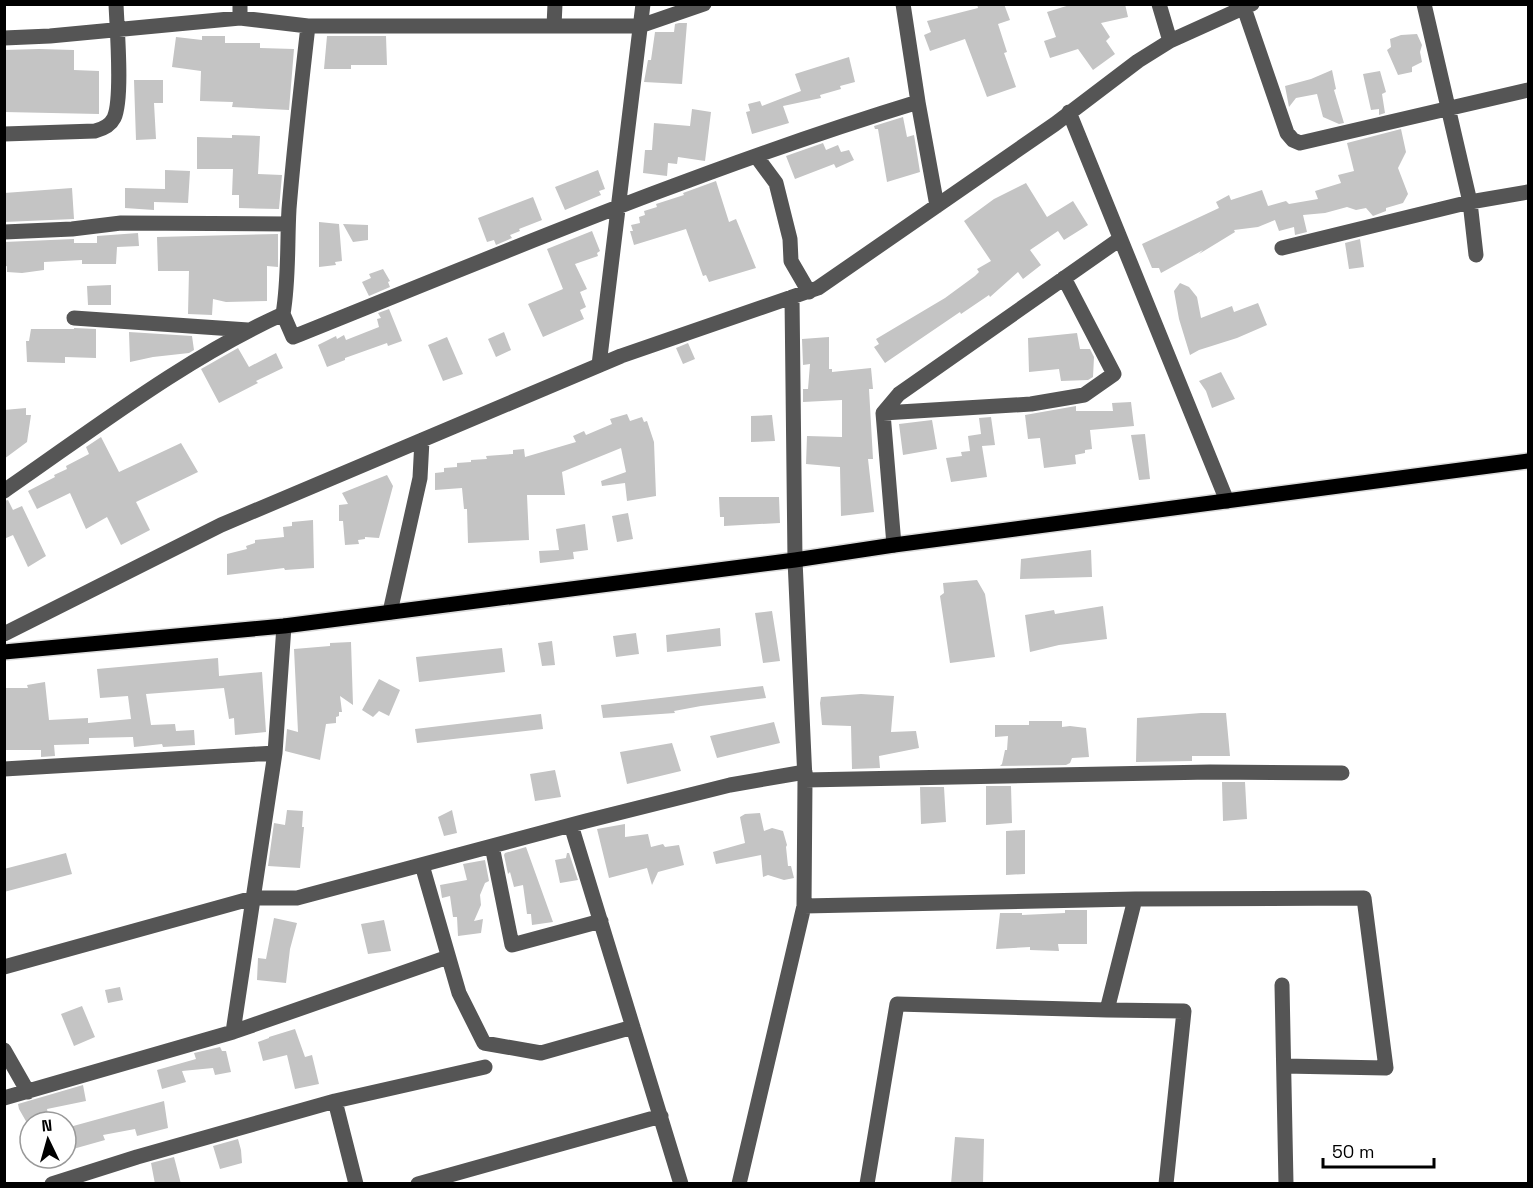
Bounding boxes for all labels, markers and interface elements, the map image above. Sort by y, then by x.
north arrow [18,1110,78,1170]
text: N [40,1115,53,1136]
scale bar [1323,1131,1434,1169]
text: 50 m [1332,1140,1374,1163]

